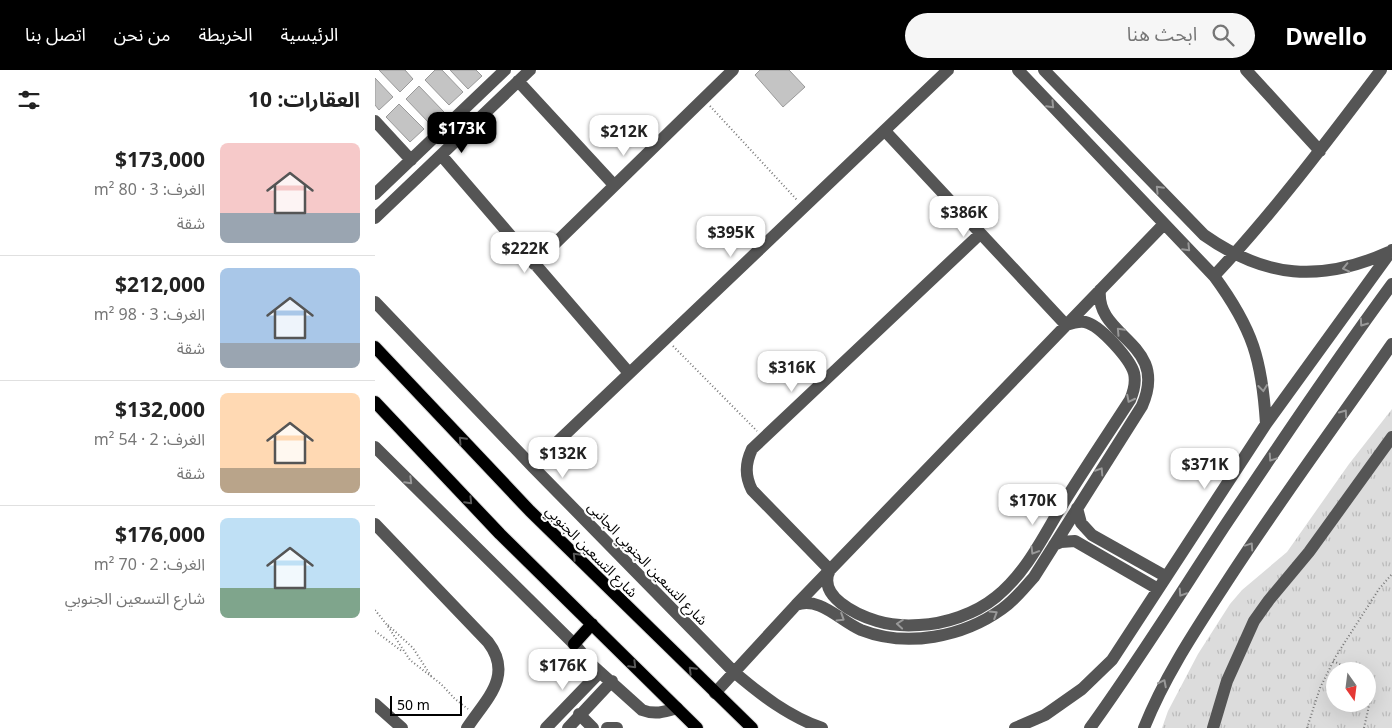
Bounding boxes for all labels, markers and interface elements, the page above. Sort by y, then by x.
search box [905,13,1255,58]
text: Dwello [1285,19,1367,52]
text: ابحث هنا [1127,21,1197,47]
icon: search [1209,21,1237,49]
text: اتصل بنا [25,22,86,46]
text: من نحن [114,22,171,46]
text: الخريطة [199,22,252,46]
text: الرئيسية [280,22,338,46]
text: العقارات: 10 [248,85,360,113]
icon: filters [15,86,43,114]
one-way arrow [1045,100,1054,109]
pin: $173K [427,112,497,154]
pin: $212K [589,114,659,157]
text: $173K [438,117,486,139]
text: $212K [600,120,648,142]
text: $173,000 [115,145,205,173]
icon: home [260,163,320,223]
text: الغرف: 3 · 80 m² [94,178,205,200]
one-way arrow [1156,185,1165,194]
pin: $386K [929,196,999,238]
text: $386K [940,201,988,223]
text: شقة [177,212,205,234]
pin: $395K [696,216,766,258]
text: $395K [707,221,755,243]
pin: $222K [490,232,560,274]
text: $222K [501,237,549,259]
one-way arrow [1182,243,1191,252]
one-way arrow [1341,262,1350,273]
text: $212,000 [115,270,205,298]
icon: home [260,288,320,348]
text: الغرف: 3 · 98 m² [94,303,205,325]
one-way arrow [1360,317,1369,327]
one-way arrow [1117,328,1126,337]
text: شقة [177,337,205,359]
pin: $316K [757,350,827,393]
text: $316K [768,356,816,378]
one-way arrow [1257,384,1268,392]
one-way arrow [1126,393,1136,402]
text: $132,000 [115,395,205,423]
one-way arrow [1338,409,1347,419]
icon: home [260,413,320,473]
text: الغرف: 2 · 54 m² [94,428,205,450]
one-way arrow [459,436,468,445]
pin: $132K [528,436,598,479]
text: $132K [539,442,587,464]
pin: $371K [1170,448,1240,490]
one-way arrow [1269,452,1278,461]
text: $371K [1181,453,1229,475]
text: شقة [177,462,205,484]
one-way arrow [1094,467,1104,476]
one-way arrow [404,475,413,484]
pin: $170K [998,484,1068,526]
text: $170K [1009,489,1057,511]
one-way arrow [463,495,472,504]
street label: شارع التسعين الجنوبي الجانبى [582,497,712,631]
street label: شارع التسعين الجنوبي [540,501,642,603]
text: $176,000 [115,520,205,548]
icon: home [260,538,320,598]
one-way arrow [1244,543,1254,552]
one-way arrow [1031,546,1041,555]
text: الغرف: 2 · 70 m² [94,553,205,575]
one-way arrow [572,553,581,562]
text: شارع التسعين الجنوبي [65,587,205,609]
one-way arrow [1178,587,1188,596]
one-way arrow [989,611,998,620]
one-way arrow [835,612,844,622]
one-way arrow [895,619,903,630]
pin: $176K [528,648,598,691]
text: $176K [539,654,587,676]
one-way arrow [628,659,637,668]
north arrow [1326,662,1376,712]
map controls [1326,662,1376,712]
one-way arrow [688,667,697,676]
one-way arrow [1157,680,1167,689]
scale bar [390,693,463,716]
text: 50 m [397,695,430,714]

